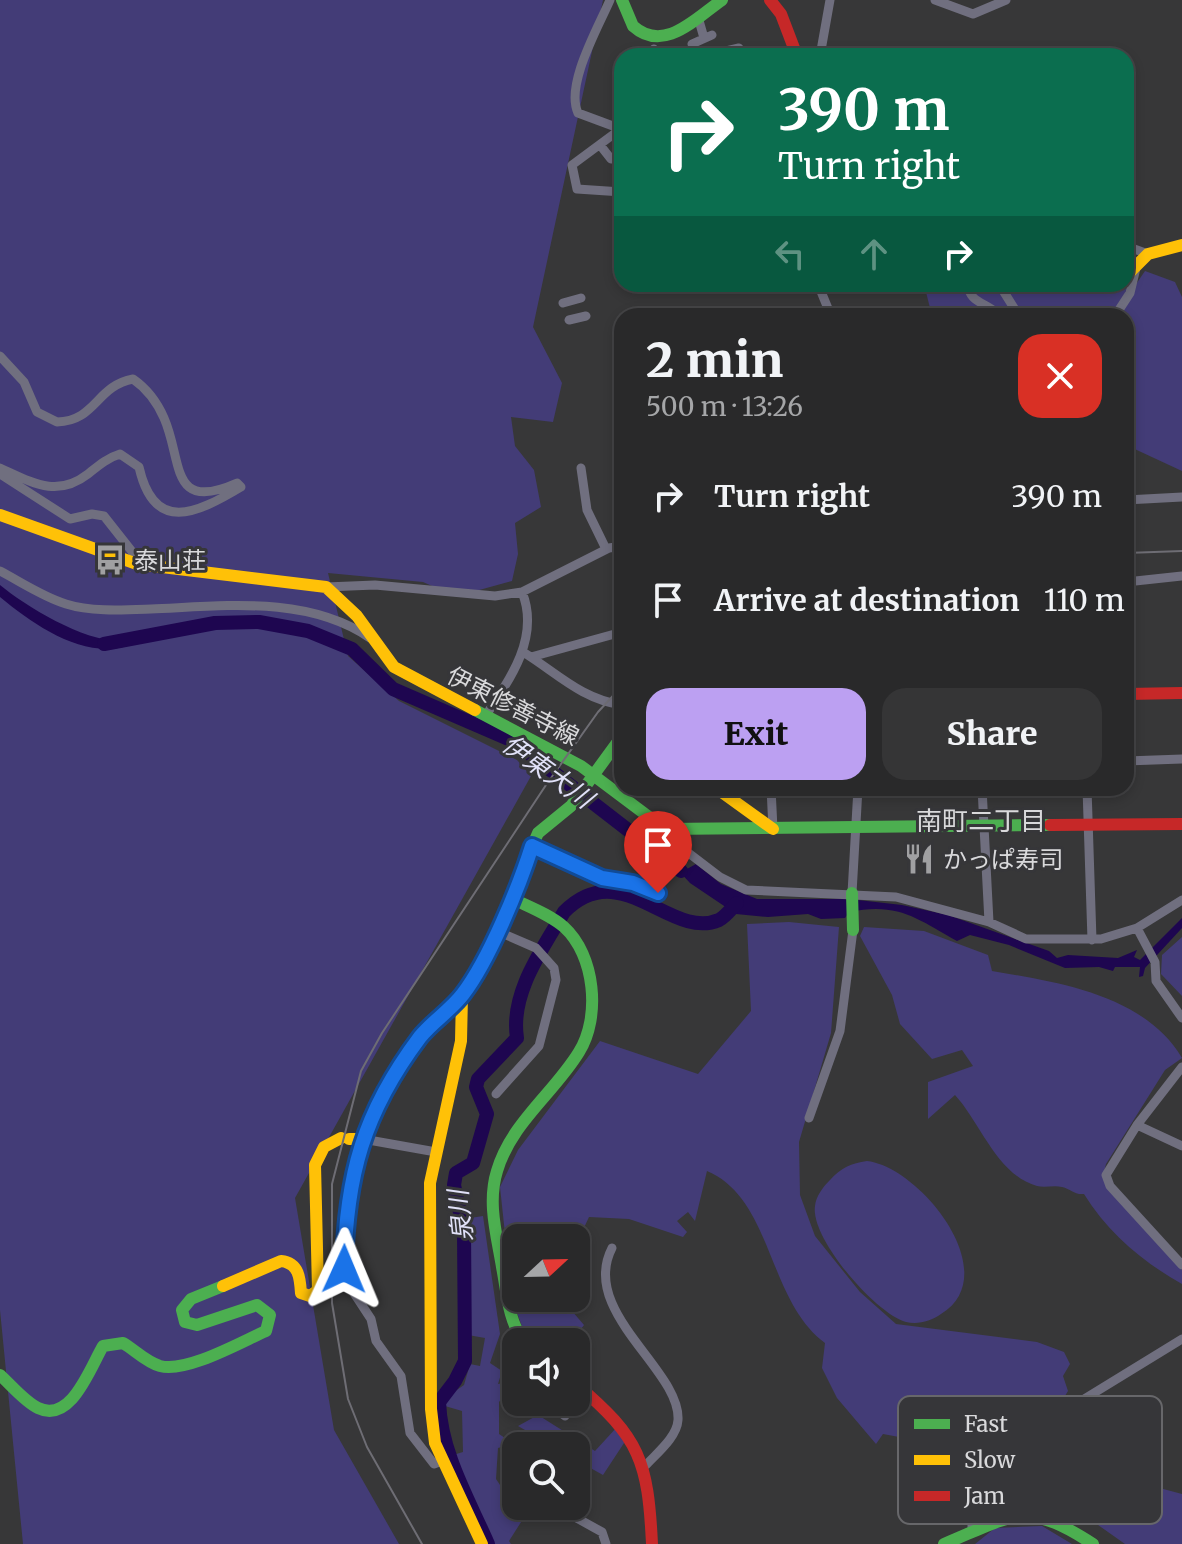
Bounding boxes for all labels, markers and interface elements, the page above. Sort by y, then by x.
text: 390 m [778,75,950,145]
icon: right [646,80,750,184]
text: Turn right [778,144,960,189]
icon: left [768,232,812,276]
icon: ahead [852,232,896,276]
icon: right [936,232,980,276]
text: 2 min [646,330,783,390]
button: close [1018,334,1102,418]
text: 500 m · 13:26 [646,390,803,423]
icon: right [646,474,690,518]
text: Turn right [714,477,870,515]
text: 390 m [1011,477,1102,515]
bus stop icon: 泰山荘 [93,543,127,577]
place label: 泰山荘 [134,545,206,576]
icon: arrive [646,578,690,622]
text: Arrive at destination [714,581,1020,619]
text: 110 m [1044,581,1125,619]
street label: 伊東修善寺線 [442,660,584,752]
button: Exit [646,688,866,780]
button: Share [882,688,1102,780]
water label: 伊東大川 [496,727,602,817]
district label: 南町二丁目 [916,804,1046,837]
pin [624,811,692,893]
icon: arrive [636,823,680,867]
restaurant icon: かっぱ寿司 [902,842,936,876]
place label: かっぱ寿司 [943,844,1063,875]
water label: 泉川 [441,1185,479,1244]
north arrow [502,1224,590,1312]
map controls [502,1224,590,1520]
position arrow [302,1227,386,1311]
button: sound [502,1328,590,1416]
legend [898,1396,1162,1524]
text: Fast [964,1410,1008,1438]
button: search [502,1432,590,1520]
text: Slow [964,1446,1015,1474]
text: Jam [963,1482,1005,1510]

